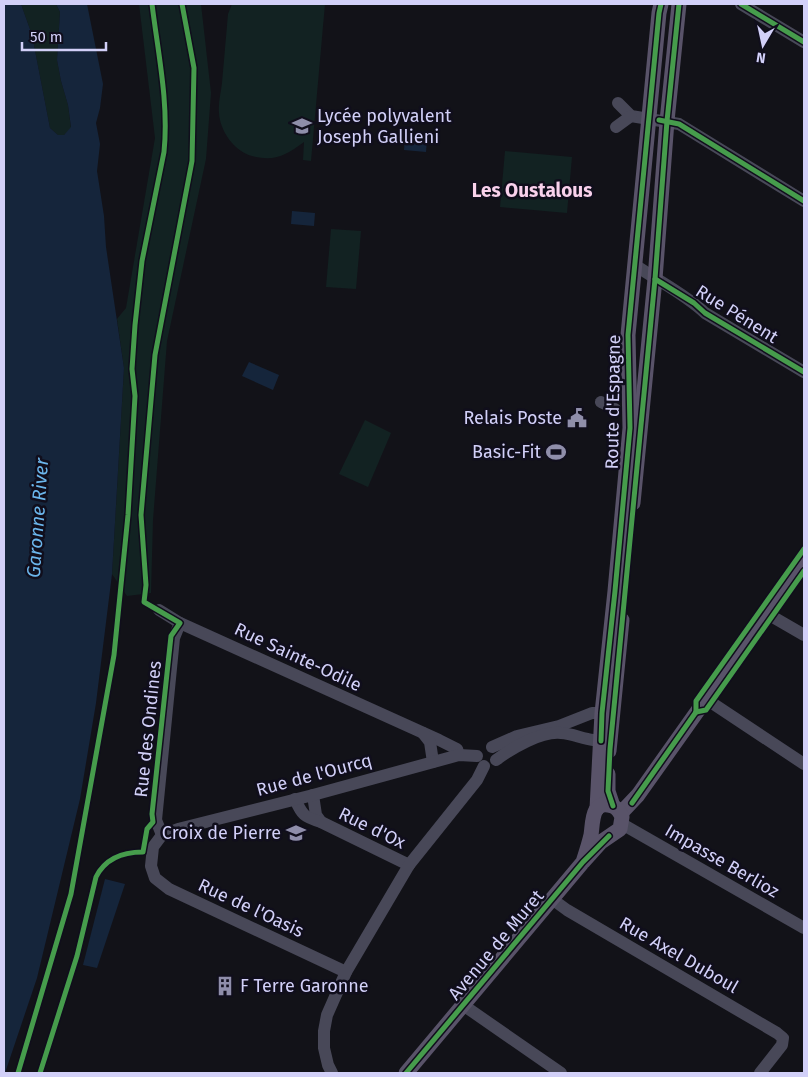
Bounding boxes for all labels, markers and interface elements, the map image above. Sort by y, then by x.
scale bar [22,20,106,52]
north arrow [738,20,788,70]
text: 50 m [30,28,63,46]
text: N [755,48,767,66]
place label: Lycée polyvalent Joseph Gallieni [317,105,452,148]
school or university icon: Lycée polyvalent Joseph Gallieni [291,115,313,137]
district label: Les Oustalous [472,179,592,202]
street label: Rue Pénent [692,280,783,348]
street label: Route d'Espagne [601,334,625,470]
place label: Relais Poste [463,407,562,429]
public building icon: Relais Poste [566,407,588,429]
place label: Basic-Fit [472,441,541,463]
sports icon: Basic-Fit [545,441,567,463]
water label: Garonne River [22,457,53,579]
street label: Rue Sainte-Odile [231,618,365,696]
street label: Rue des Ondines [130,660,166,798]
street label: Rue de l'Ourcq [254,749,374,801]
street label: Rue d'Ox [335,802,409,854]
street label: Impasse Berlioz [661,819,783,903]
place label: Croix de Pierre [162,822,281,844]
school or university icon: Croix de Pierre [285,822,307,844]
street label: Rue de l'Oasis [195,874,307,942]
street label: Avenue de Muret [444,885,549,1005]
street label: Rue Axel Duboul [616,912,742,998]
building icon: F Terre Garonne [214,975,236,997]
place label: F Terre Garonne [240,975,369,997]

